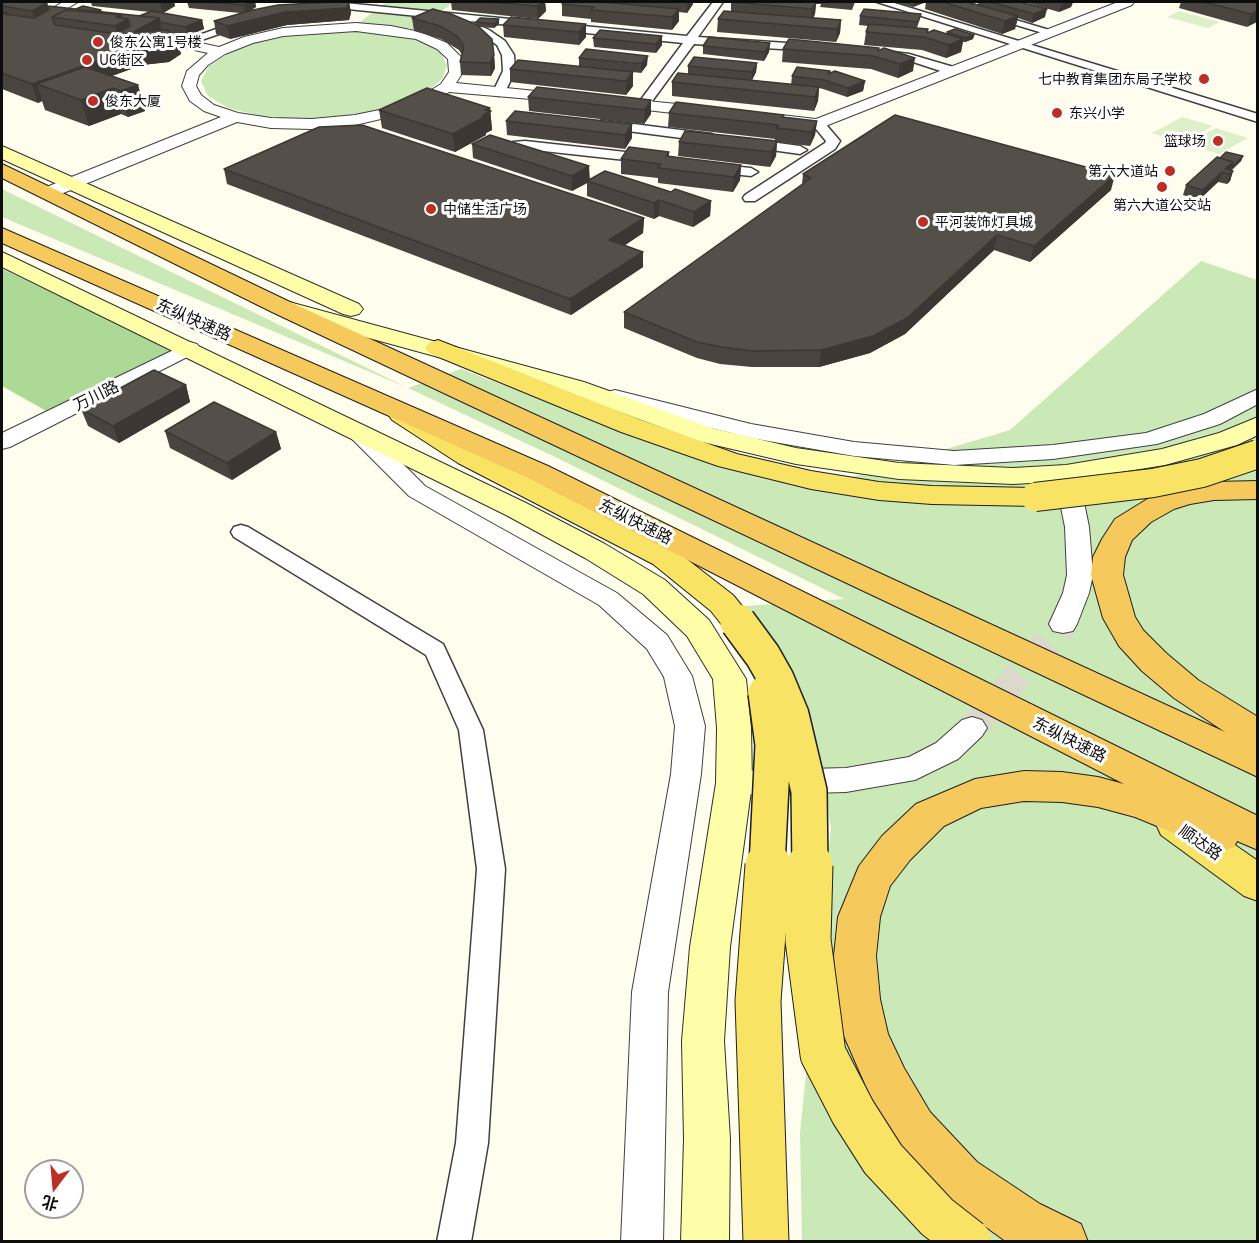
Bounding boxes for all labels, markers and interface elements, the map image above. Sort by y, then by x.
place label: 俊东公寓1号楼 [110,34,202,50]
marker: 俊东公寓1号楼 [91,35,105,49]
place label: U6街区 [99,52,145,68]
marker: U6街区 [80,53,94,67]
place label: 七中教育集团东局子学校 [1038,71,1192,87]
marker: 七中教育集团东局子学校 [1197,72,1211,86]
place label: 俊东大厦 [105,93,161,109]
marker: 俊东大厦 [86,94,100,108]
place label: 东兴小学 [1069,105,1125,121]
marker: 东兴小学 [1050,106,1064,120]
place label: 篮球场 [1164,133,1206,149]
marker: 篮球场 [1211,134,1225,148]
place label: 第六大道站 [1088,163,1158,179]
marker: 第六大道站 [1163,164,1177,178]
marker: 第六大道公交站 [1155,180,1169,194]
place label: 第六大道公交站 [1113,197,1211,213]
place label: 中储生活广场 [443,201,527,217]
marker: 中储生活广场 [424,202,438,216]
place label: 平河装饰灯具城 [935,214,1033,230]
marker: 平河装饰灯具城 [916,215,930,229]
street label: 东纵快速路 [154,294,234,344]
street label: 万川路 [70,376,122,414]
street label: 东纵快速路 [596,494,676,548]
street label: 东纵快速路 [1030,712,1110,766]
street label: 顺达路 [1176,820,1226,864]
north arrow [24,1159,84,1219]
text: 北 [39,1191,61,1218]

